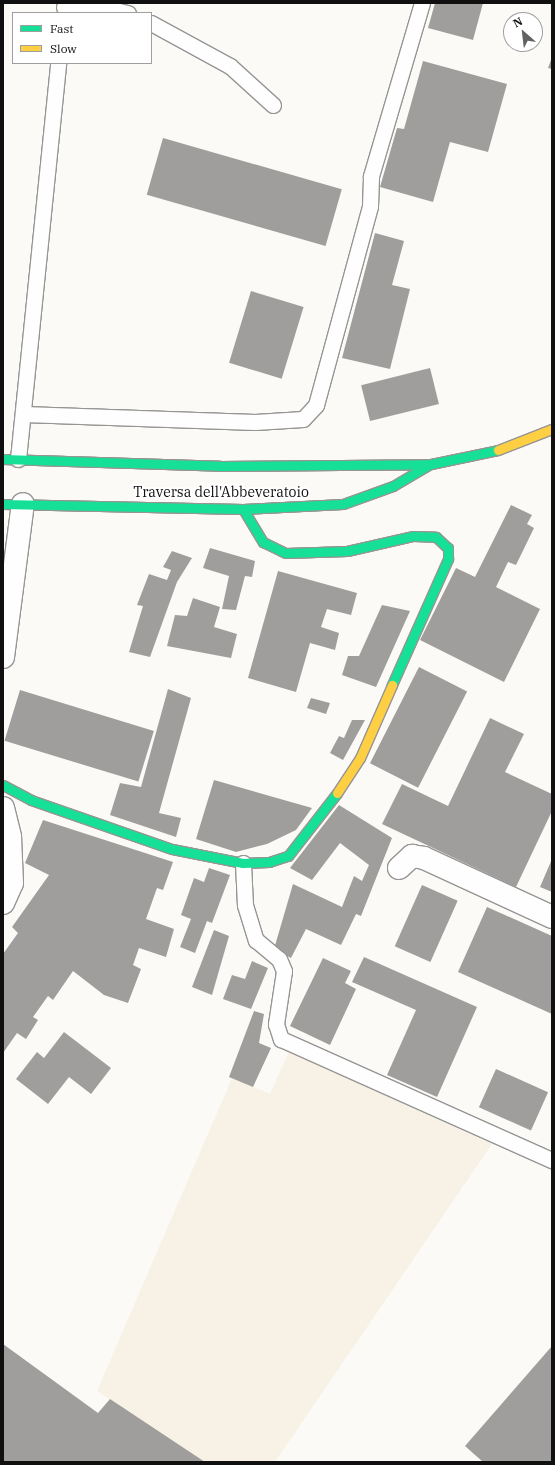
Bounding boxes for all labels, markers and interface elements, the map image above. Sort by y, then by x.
legend [12,12,152,64]
north arrow [503,12,543,52]
text: N [511,14,525,31]
text: Fast [50,21,74,36]
text: Slow [50,41,77,56]
street label: Traversa dell'Abbeveratoio [133,484,309,500]

